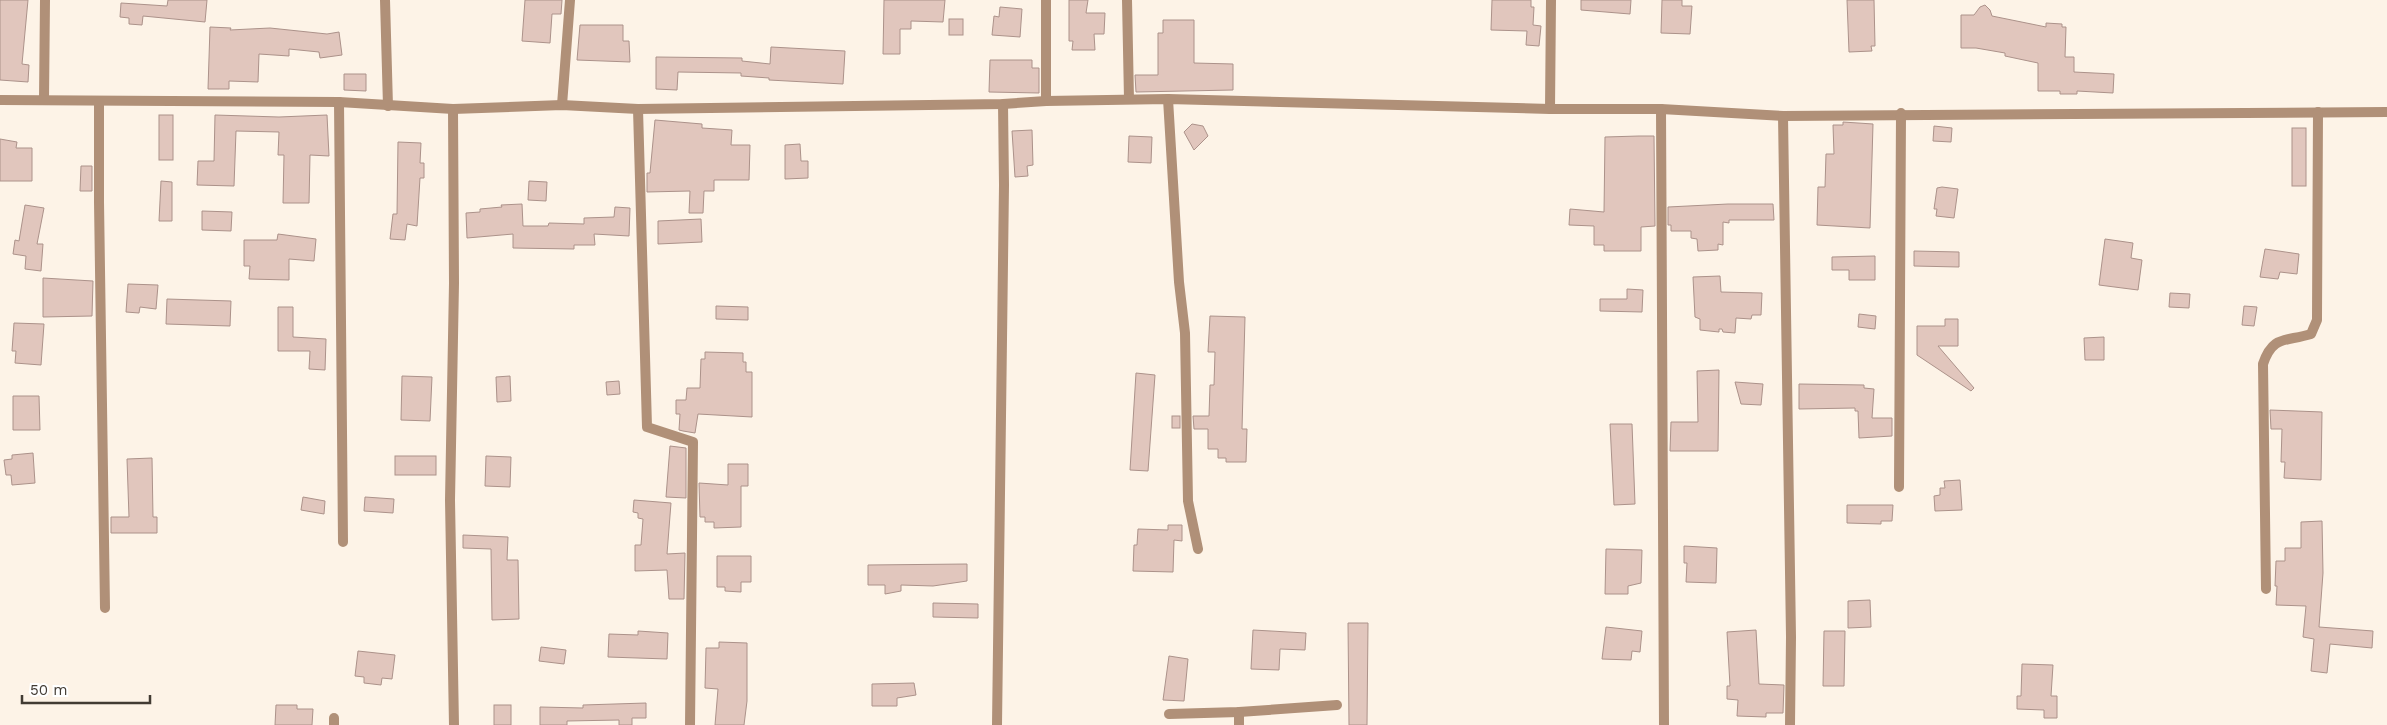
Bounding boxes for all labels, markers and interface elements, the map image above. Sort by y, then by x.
scale bar [22,672,150,704]
text: 50 m [30,681,67,699]

